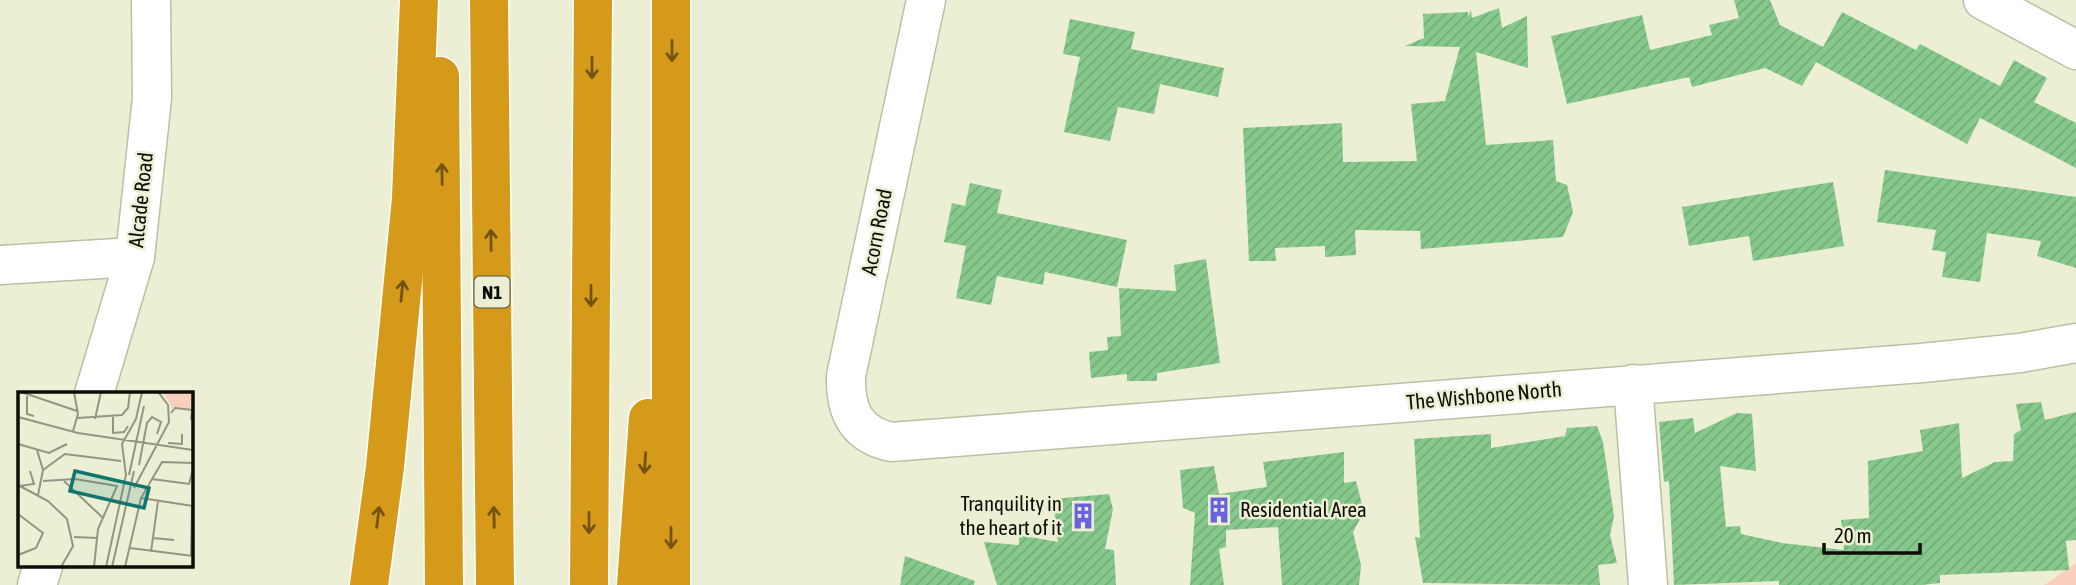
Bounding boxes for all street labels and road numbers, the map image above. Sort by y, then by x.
street label: Alcade Road [123,151,157,249]
street label: Acorn Road [856,187,896,277]
road number: N1 [475,276,510,308]
street label: The Wishbone North [1405,376,1563,414]

